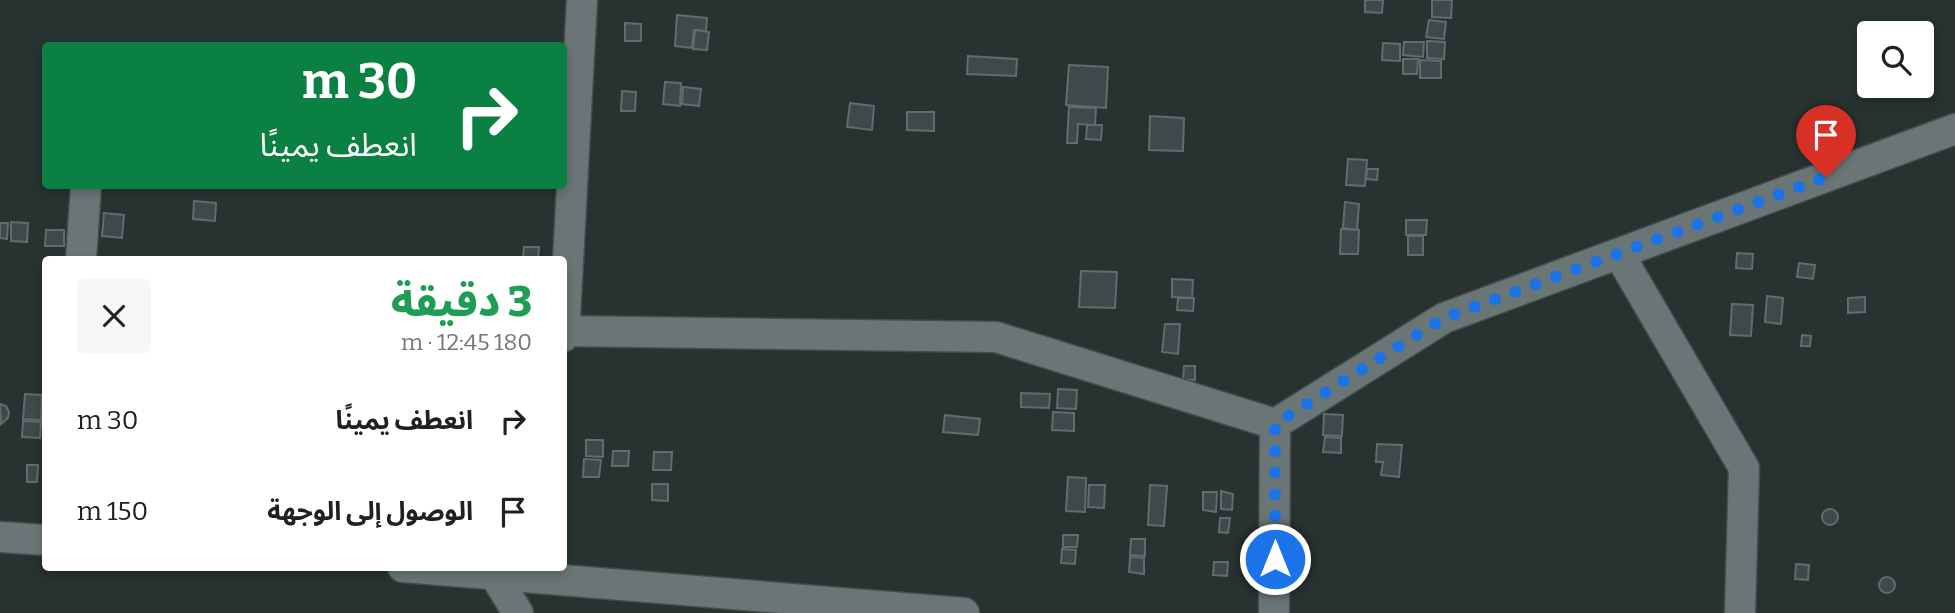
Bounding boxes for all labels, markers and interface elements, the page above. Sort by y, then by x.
map controls [1857,21,1934,98]
button: search [1857,21,1934,98]
text: 30 m [302,52,417,111]
icon: right [441,70,532,161]
pin [1796,105,1856,177]
icon: arrive [1807,116,1845,154]
text: انعطف يمينًا [260,126,417,164]
text: 3 دقيقة [391,277,532,327]
button: close [77,279,151,353]
text: 180 m · 12:45 [401,328,532,356]
icon: right [494,402,532,440]
text: 30 m [77,405,139,436]
text: انعطف يمينًا [335,405,473,436]
icon: arrive [494,493,532,531]
text: 150 m [77,496,148,527]
text: الوصول إلى الوجهة [267,496,473,527]
position arrow [1238,522,1312,596]

